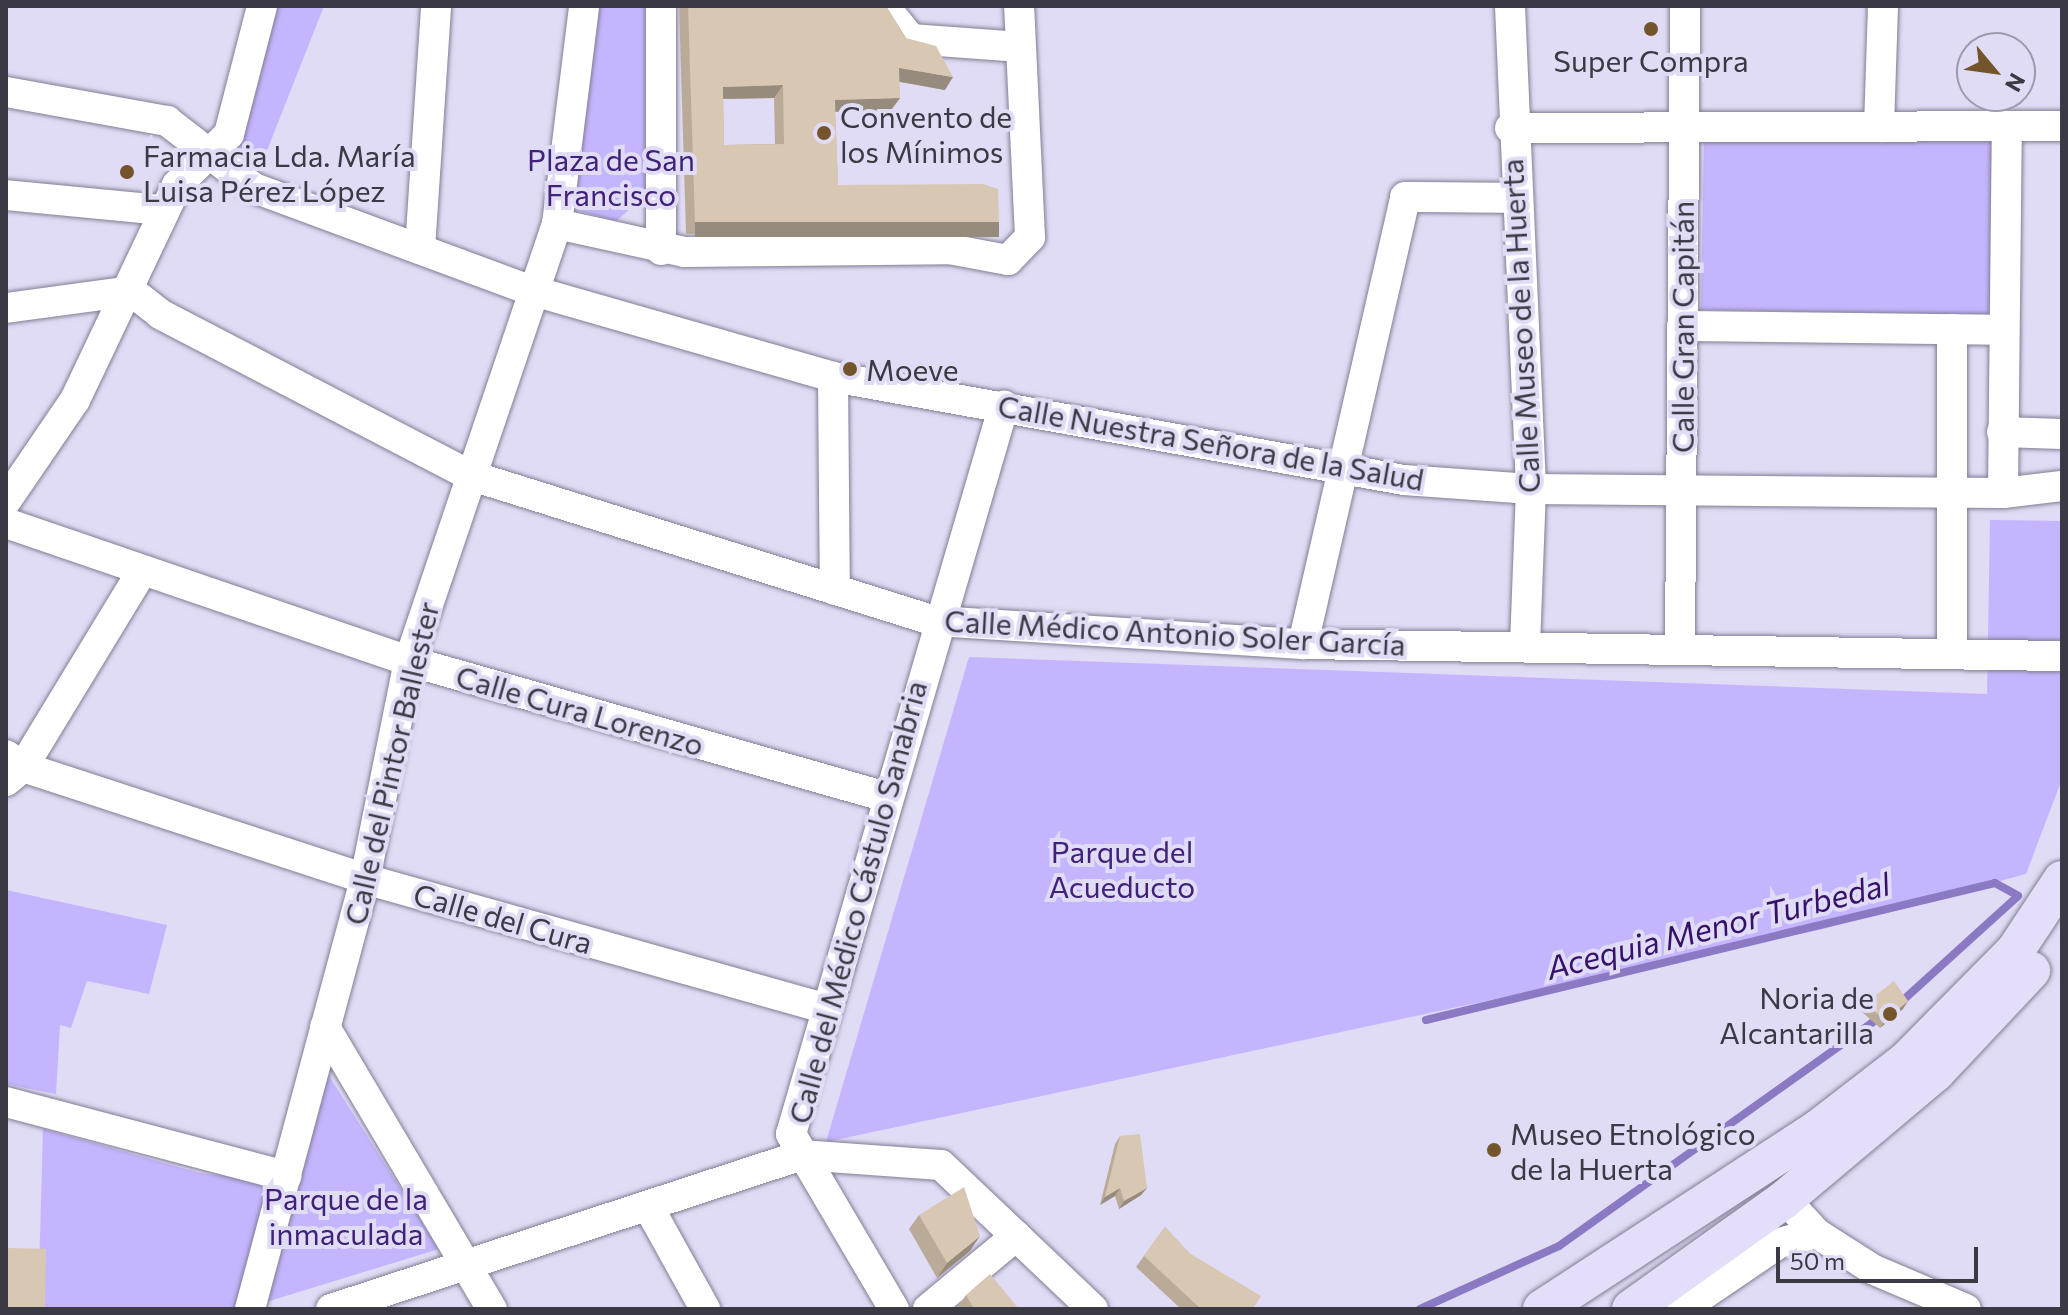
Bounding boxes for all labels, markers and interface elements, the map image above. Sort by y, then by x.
marker: Super Compra [1642,20,1660,38]
north arrow [1956,32,2036,112]
place label: Super Compra [1553,42,1749,78]
text: N [2000,69,2031,97]
place label: Convento de los Mínimos [840,98,1012,168]
marker: Convento de los Mínimos [815,124,833,142]
place label: Farmacia Lda. María Luisa Pérez López [143,137,416,208]
park label: Plaza de San Francisco [527,141,695,212]
street label: Calle Museo de la Huerta [1493,158,1547,494]
marker: Farmacia Lda. María Luisa Pérez López [118,163,136,181]
street label: Calle Gran Capitán [1664,201,1700,453]
place label: Moeve [866,351,959,387]
marker: Moeve [841,360,859,378]
street label: Calle Nuestra Señora de la Salud [995,387,1427,497]
street label: Calle del Pintor Ballester [336,598,446,928]
street label: Calle Médico Antonio Soler García [944,602,1406,662]
street label: Calle Cura Lorenzo [452,657,708,763]
street label: Calle del Médico Cástulo Sanabria [780,677,934,1127]
park label: Parque del Acueducto [1049,833,1195,904]
water label: Acequia Menor Turbedal [1542,864,1894,986]
street label: Calle del Cura [409,875,597,961]
place label: Noria de Alcantarilla [1719,979,1874,1050]
marker: Noria de Alcantarilla [1881,1005,1899,1023]
place label: Museo Etnológico de la Huerta [1510,1115,1756,1186]
marker: Museo Etnológico de la Huerta [1485,1141,1503,1159]
park label: Parque de la inmaculada [264,1180,428,1250]
scale bar [1780,1231,1982,1281]
text: 50 m [1790,1246,1845,1275]

